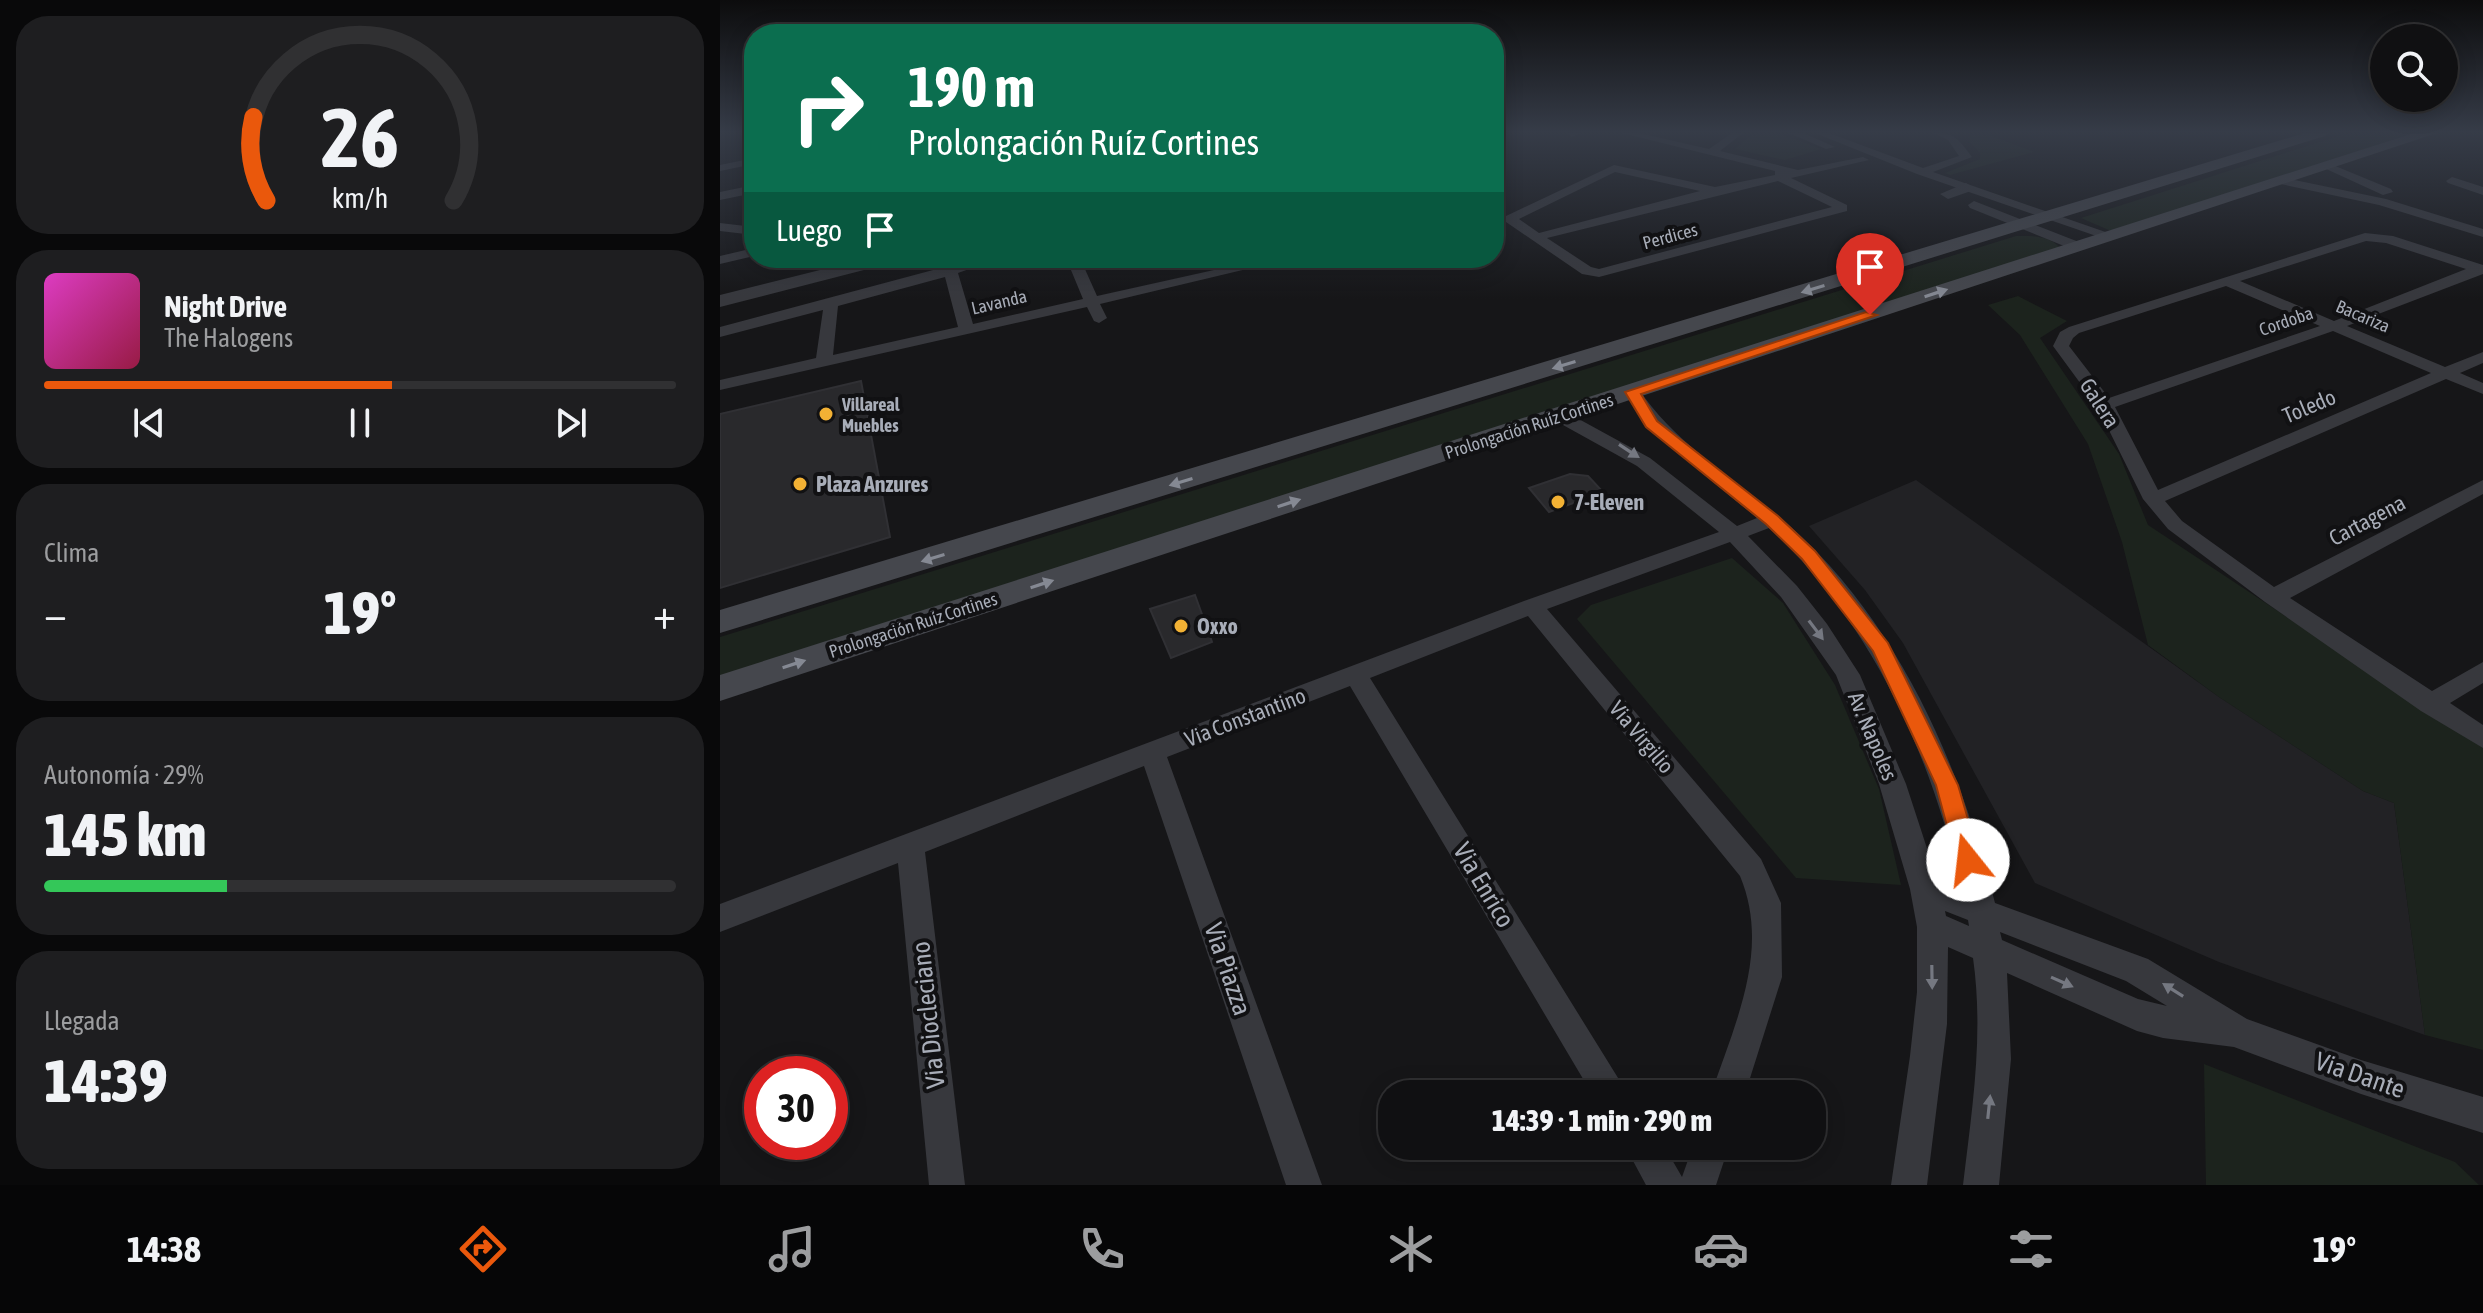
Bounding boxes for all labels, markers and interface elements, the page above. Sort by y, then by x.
map controls [2370,24,2458,112]
button: search [2370,24,2458,112]
text: 190 m [908,55,1035,119]
icon: right [776,56,880,160]
text: 26 [321,88,399,184]
text: Prolongación Ruíz Cortines [908,121,1259,163]
text: km/h [332,181,388,214]
icon: arrive [858,208,902,252]
text: Luego [776,213,842,247]
street label: Perdices [1640,219,1700,253]
pin [1836,233,1904,315]
icon: arrive [1848,245,1892,289]
one-way arrow [1800,283,1824,296]
street label: Lavanda [969,285,1029,319]
one-way arrow [1924,287,1948,299]
text: Night Drive [164,289,287,323]
street label: Bacariza [2333,295,2393,337]
street label: Cordoba [2256,302,2316,340]
text: The Halogens [164,323,293,353]
one-way arrow [1552,359,1576,372]
street label: Galera [2074,373,2126,433]
street label: Toledo [2279,383,2339,429]
street label: Prolongación Ruíz Cortines [1442,389,1616,463]
place label: Villareal Muebles [841,394,900,436]
icon: previous [127,401,171,445]
icon: pause [338,401,382,445]
icon: next [549,401,593,445]
marker: Villareal Muebles [817,405,835,423]
one-way arrow [1618,444,1640,458]
place label: Plaza Anzures [816,471,928,497]
marker: Plaza Anzures [791,475,809,493]
one-way arrow [1169,476,1193,488]
place label: 7-Eleven [1574,489,1644,515]
street label: Cartagena [2324,489,2410,551]
marker: 7-Eleven [1549,493,1567,511]
one-way arrow [1277,497,1301,509]
text: Clima [44,538,99,568]
one-way arrow [920,552,944,564]
one-way arrow [1030,577,1054,589]
text: 19° [324,578,396,647]
text: − [44,588,67,638]
text: + [653,588,676,638]
street label: Prolongación Ruíz Cortines [826,588,1000,662]
place label: Oxxo [1197,613,1238,639]
marker: Oxxo [1172,617,1190,635]
one-way arrow [1808,619,1824,640]
one-way arrow [783,657,807,669]
street label: Via Constantino [1181,682,1309,752]
street label: Av. Napoles [1843,688,1903,784]
street label: Via Virgilio [1604,696,1680,778]
text: Autonomía · 29% [44,760,204,790]
text: 145 km [44,800,206,869]
position arrow [1926,818,2010,902]
street label: Via Enrico [1447,837,1521,933]
street label: Via Piazza [1198,919,1258,1019]
street label: Via Diocleciano [905,940,951,1090]
one-way arrow [1926,965,1939,990]
one-way arrow [2050,975,2074,989]
one-way arrow [2161,983,2184,998]
text: Llegada [44,1006,120,1036]
text: 14:39 [44,1046,167,1115]
street label: Via Dante [2311,1046,2409,1104]
speed limit sign: 30 [744,1056,848,1160]
one-way arrow [1983,1094,1996,1119]
text: 14:39 · 1 min · 290 m [1492,1103,1712,1137]
icon: directions [455,1221,511,1277]
icon: music [764,1221,820,1277]
icon: phone [1074,1221,1130,1277]
icon: climate [1383,1221,1439,1277]
icon: car [1693,1221,1749,1277]
icon: filters [2003,1221,2059,1277]
text: 14:38 [127,1228,201,1270]
text: 19° [2312,1228,2356,1270]

